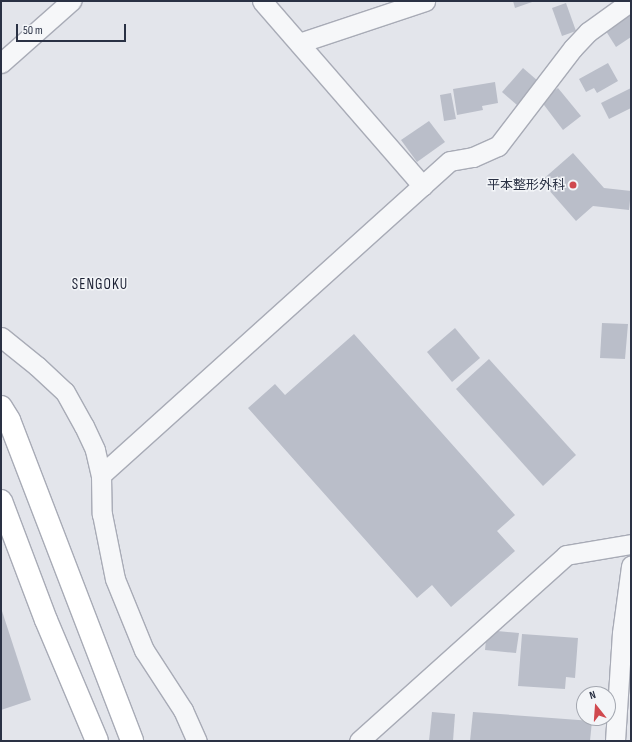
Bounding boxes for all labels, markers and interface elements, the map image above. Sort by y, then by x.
scale bar [18,16,128,42]
text: 50 m [23,23,43,38]
place label: 平本整形外科 [487,177,565,193]
marker: 平本整形外科 [568,180,578,190]
district label: SENGOKU [72,276,128,294]
north arrow [576,686,616,726]
text: N [588,688,597,702]

